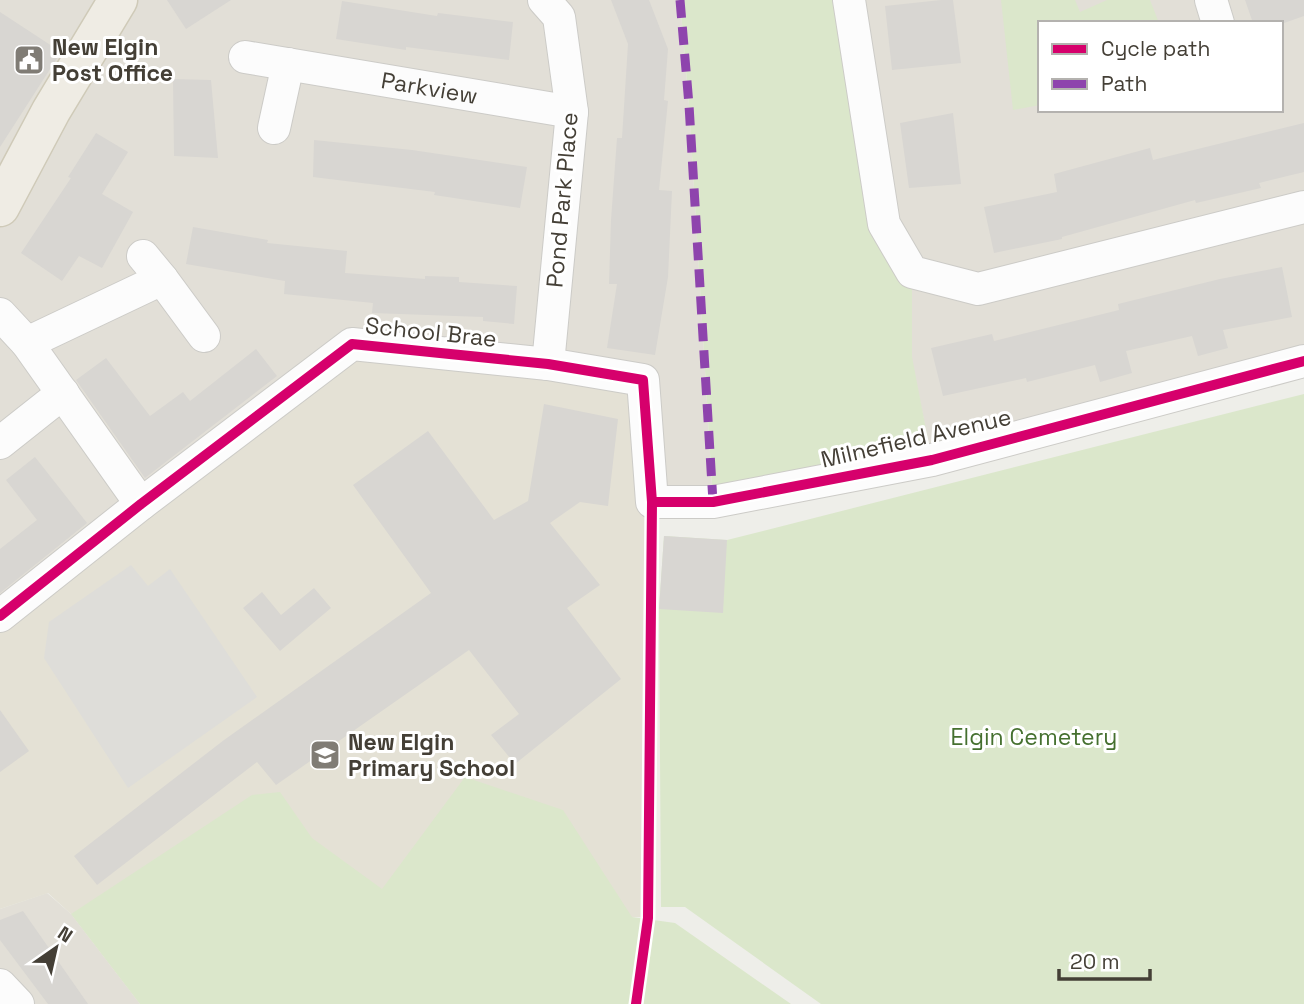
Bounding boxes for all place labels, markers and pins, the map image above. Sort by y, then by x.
place label: New Elgin Post Office [52,32,173,88]
public building icon: New Elgin Post Office [12,43,46,77]
place label: New Elgin Primary School [348,727,515,783]
school or university icon: New Elgin Primary School [308,738,342,772]

